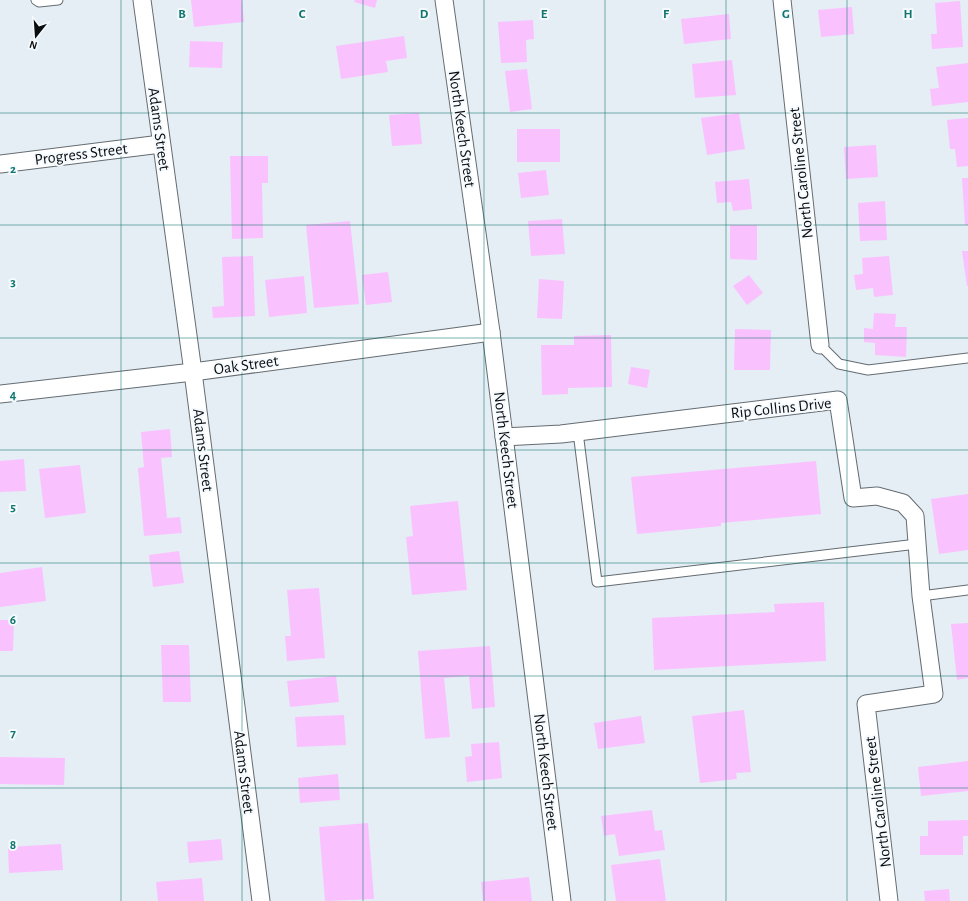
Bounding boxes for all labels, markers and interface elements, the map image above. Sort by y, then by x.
text: B [178,8,186,21]
text: C [299,8,306,21]
text: D [420,8,429,21]
text: E [541,8,548,21]
text: F [663,8,670,21]
text: G [782,8,790,21]
text: H [903,8,913,21]
north arrow [16,16,56,56]
text: N [28,39,38,51]
street label: North Keech Street [446,70,478,188]
street label: Adams Street [145,87,173,171]
street label: North Caroline Street [786,107,816,239]
street label: Progress Street [34,140,128,168]
text: 2 [10,163,16,176]
text: 3 [10,276,16,289]
street label: Oak Street [213,353,279,377]
text: 4 [10,389,17,402]
street label: North Keech Street [491,391,521,509]
street label: Rip Collins Drive [730,395,832,421]
street label: Adams Street [190,408,216,492]
text: 5 [10,501,16,514]
text: 6 [10,614,16,627]
street label: North Keech Street [531,713,561,831]
text: 7 [10,727,16,740]
street label: Adams Street [231,730,257,814]
street label: North Caroline Street [862,736,894,868]
text: 8 [10,839,16,852]

